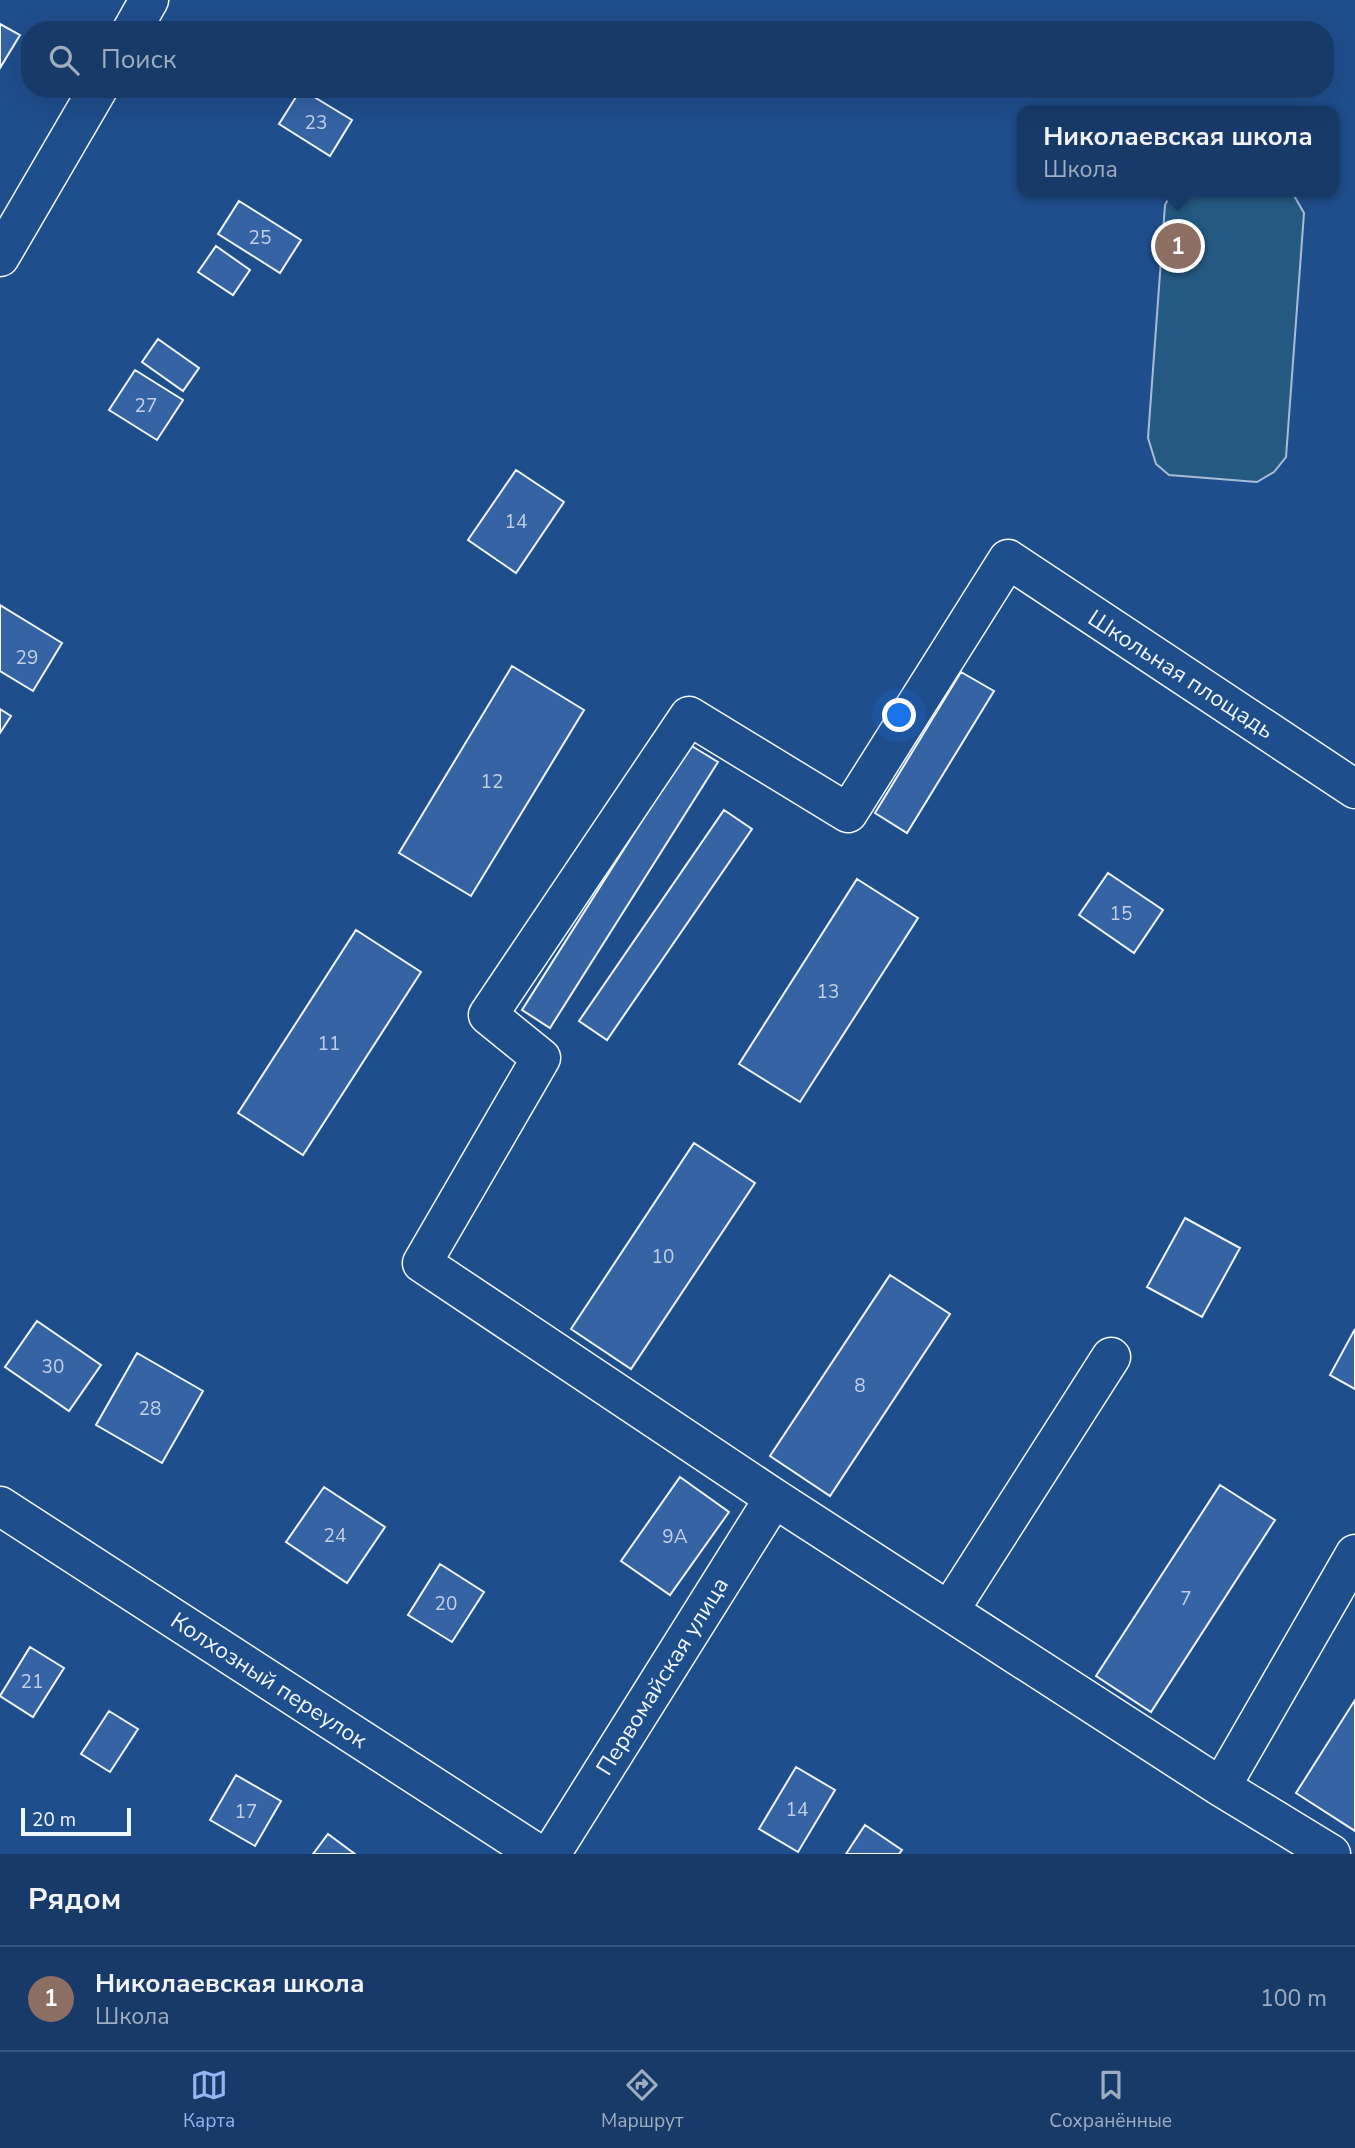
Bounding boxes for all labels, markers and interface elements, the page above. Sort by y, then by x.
search box [21,21,1334,98]
icon: search [45,41,83,79]
text: Поиск [101,42,177,77]
popup [1017,106,1339,197]
house number: 23 [305,110,327,136]
text: Николаевская школа [1043,119,1313,154]
text: Школа [1043,154,1118,185]
pin: 1 [1155,220,1201,272]
house number: 25 [249,225,271,251]
house number: 27 [135,393,157,419]
house number: 14 [505,509,527,535]
street label: Школьная площадь [1082,603,1280,746]
house number: 29 [16,645,38,671]
your location [882,698,916,732]
house number: 12 [481,769,503,795]
house number: 15 [1110,901,1132,927]
house number: 13 [817,979,839,1005]
house number: 11 [318,1031,340,1057]
house number: 10 [652,1244,674,1270]
house number: 30 [42,1354,64,1380]
house number: 8 [854,1373,866,1399]
house number: 28 [139,1396,161,1422]
house number: 24 [324,1523,346,1549]
house number: 9А [662,1524,688,1550]
street label: Первомайская улица [589,1571,736,1781]
house number: 7 [1180,1586,1192,1612]
house number: 20 [435,1591,457,1617]
street label: Колхозный переулок [165,1605,374,1756]
house number: 21 [21,1669,43,1695]
house number: 14 [786,1797,808,1823]
house number: 17 [235,1799,257,1825]
scale bar [21,1805,131,1837]
text: 20 m [32,1807,76,1833]
text: Рядом [28,1879,121,1920]
text: Николаевская школа [95,1966,364,2001]
text: 1 [44,1983,58,2014]
text: 100 m [1260,1983,1327,2014]
text: Школа [95,2001,170,2032]
tab: Карта [183,2066,235,2134]
tab: Маршрут [601,2066,684,2134]
tab: Сохранённые [1049,2066,1172,2134]

